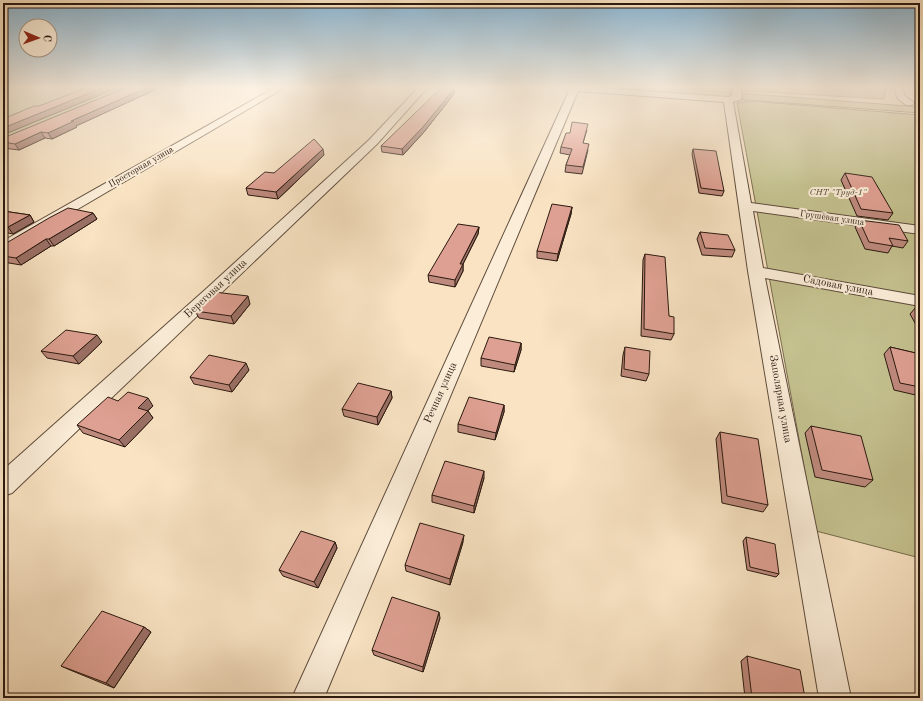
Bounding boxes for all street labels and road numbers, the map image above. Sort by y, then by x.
street label: Просторная улица [107,145,175,189]
street label: Грушёвая улица [799,209,865,227]
street label: Береговая улица [183,257,250,321]
street label: Садовая улица [802,274,875,298]
street label: Заполярная улица [767,354,793,444]
street label: Речная улица [423,360,460,425]

